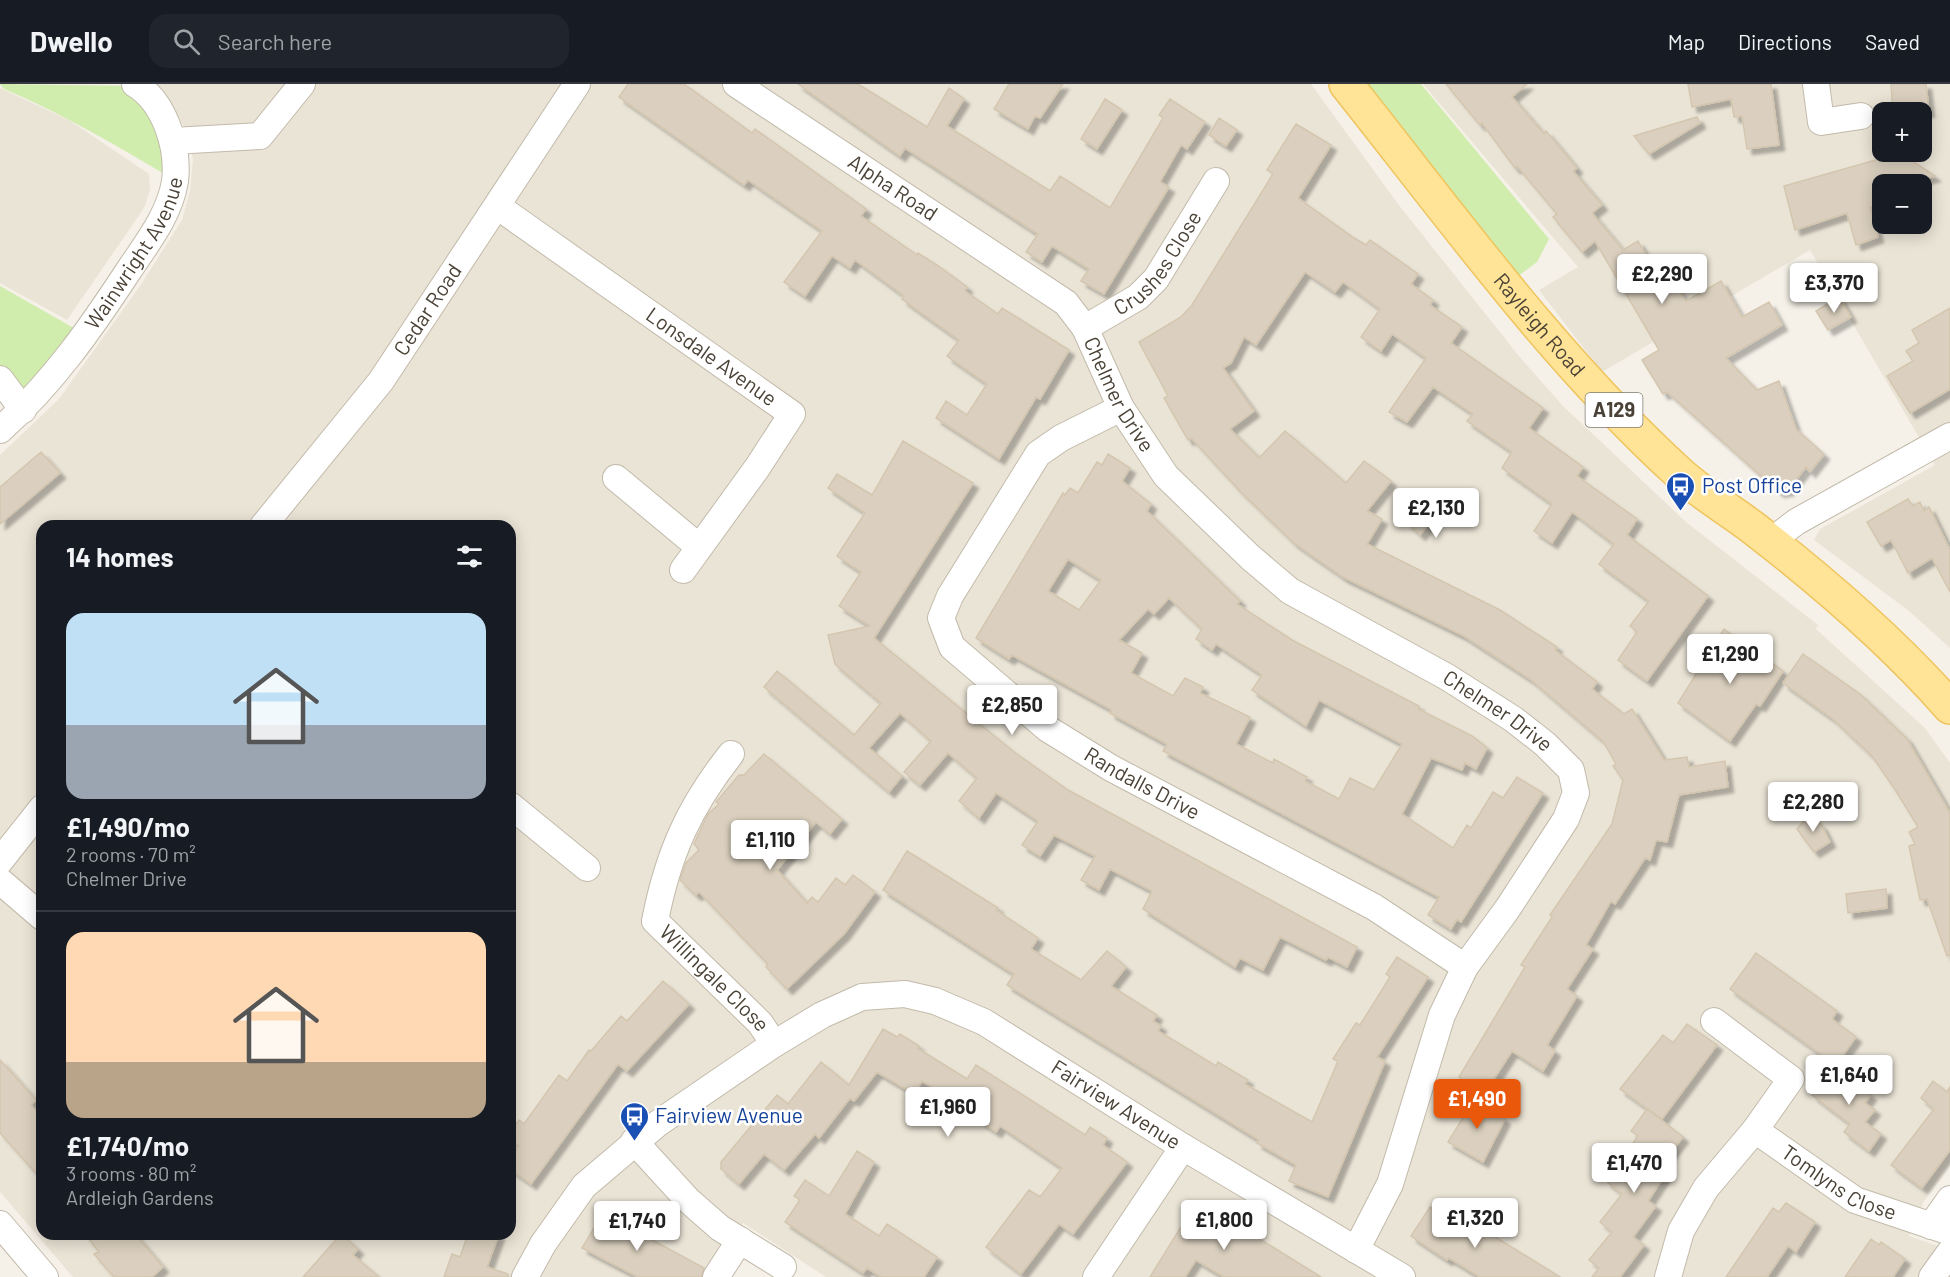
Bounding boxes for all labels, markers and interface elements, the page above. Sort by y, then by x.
search box [149,14,569,68]
text: Dwello [30,24,113,58]
icon: search [170,25,203,58]
text: Search here [218,28,332,54]
text: Map [1668,29,1705,54]
text: Directions [1738,29,1832,54]
text: Saved [1865,29,1920,54]
map controls [1872,102,1932,234]
button: + [1872,102,1932,162]
street label: Alpha Road [844,148,943,225]
button: − [1872,174,1932,234]
street label: Wainwright Avenue [79,175,187,334]
street label: Crushes Close [1109,206,1206,319]
pin: £2,290 [1613,254,1711,305]
street label: Cedar Road [387,259,466,360]
text: £2,290 [1631,261,1693,285]
pin: £3,370 [1785,263,1883,314]
street label: Rayleigh Road [1489,268,1591,381]
text: £3,370 [1804,270,1864,294]
street label: Lonsdale Avenue [642,301,782,410]
street label: Chelmer Drive [1079,332,1160,456]
road number: A129 [1586,393,1642,427]
bus stop icon: Post Office [1665,470,1697,512]
place label: Post Office [1702,472,1802,497]
pin: £2,130 [1387,488,1485,539]
text: £2,130 [1407,495,1465,519]
icon: filters [453,540,486,573]
text: 14 homes [66,541,173,572]
pin: £1,290 [1681,634,1779,685]
text: £1,290 [1701,641,1759,665]
icon: home [222,652,330,760]
street label: Chelmer Drive [1439,664,1559,756]
pin: £2,850 [963,685,1061,736]
text: £2,850 [981,692,1043,716]
street label: Randalls Drive [1080,741,1205,824]
pin: £2,280 [1764,782,1862,833]
text: £2,280 [1782,789,1844,813]
text: £1,490/mo [66,811,190,842]
pin: £1,110 [721,820,819,871]
text: £1,110 [745,827,795,851]
text: 2 rooms · 70 m² [66,842,196,866]
text: Chelmer Drive [66,866,187,890]
street label: Willingale Close [655,919,776,1035]
icon: home [222,971,330,1079]
street label: Fairview Avenue [1047,1054,1186,1154]
pin: £1,640 [1800,1055,1898,1106]
text: £1,640 [1820,1062,1878,1086]
pin: £1,490 [1428,1079,1526,1130]
text: £1,490 [1448,1086,1506,1110]
pin: £1,960 [899,1087,997,1138]
text: £1,960 [919,1094,977,1118]
bus stop icon: Fairview Avenue [618,1100,650,1142]
place label: Fairview Avenue [655,1102,803,1127]
text: £1,740/mo [66,1130,189,1161]
street label: Tomlyns Close [1777,1139,1900,1224]
pin: £1,470 [1585,1143,1683,1194]
text: £1,470 [1606,1150,1662,1174]
text: 3 rooms · 80 m² [66,1161,196,1185]
text: Ardleigh Gardens [66,1185,214,1209]
pin: £1,320 [1426,1198,1524,1249]
pin: £1,800 [1175,1200,1273,1251]
pin: £1,740 [588,1201,686,1252]
text: £1,320 [1446,1205,1504,1229]
text: £1,800 [1195,1207,1253,1231]
text: £1,740 [608,1208,666,1232]

